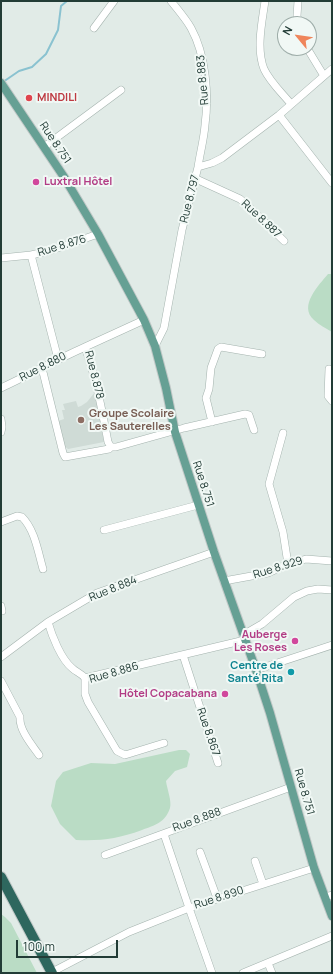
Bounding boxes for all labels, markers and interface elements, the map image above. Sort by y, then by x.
north arrow [277,16,317,56]
text: N [278,23,295,38]
street label: Rue 8.883 [194,54,212,106]
place label: MINDILI [37,91,77,105]
marker: MINDILI [24,93,34,103]
street label: Rue 8.751 [36,120,74,166]
street label: Rue 8.797 [178,174,202,224]
place label: Luxtral Hôtel [44,175,112,189]
marker: Luxtral Hôtel [31,177,41,187]
street label: Rue 8.887 [238,197,284,241]
street label: Rue 8.876 [36,232,88,260]
street label: Rue 8.878 [82,349,106,401]
street label: Rue 8.880 [17,350,69,384]
place label: Groupe Scolaire Les Sauterelles [89,407,174,433]
marker: Groupe Scolaire Les Sauterelles [76,415,86,425]
street label: Rue 8.751 [189,459,217,509]
street label: Rue 8.929 [252,554,304,582]
street label: Rue 8.884 [87,573,139,605]
place label: Auberge Les Roses [234,628,287,654]
marker: Auberge Les Roses [290,636,300,646]
place label: Centre de Santé Rita [228,659,283,685]
street label: Rue 8.886 [88,660,140,686]
marker: Centre de Santé Rita [286,667,296,677]
place label: Hôtel Copacabana [119,687,217,701]
marker: Hôtel Copacabana [220,689,230,699]
street label: Rue 8.867 [194,706,222,758]
street label: Rue 8.751 [291,767,317,817]
street label: Rue 8.888 [171,805,223,835]
street label: Rue 8.890 [193,884,245,912]
scale bar [18,932,120,958]
text: 100 m [23,938,55,955]

